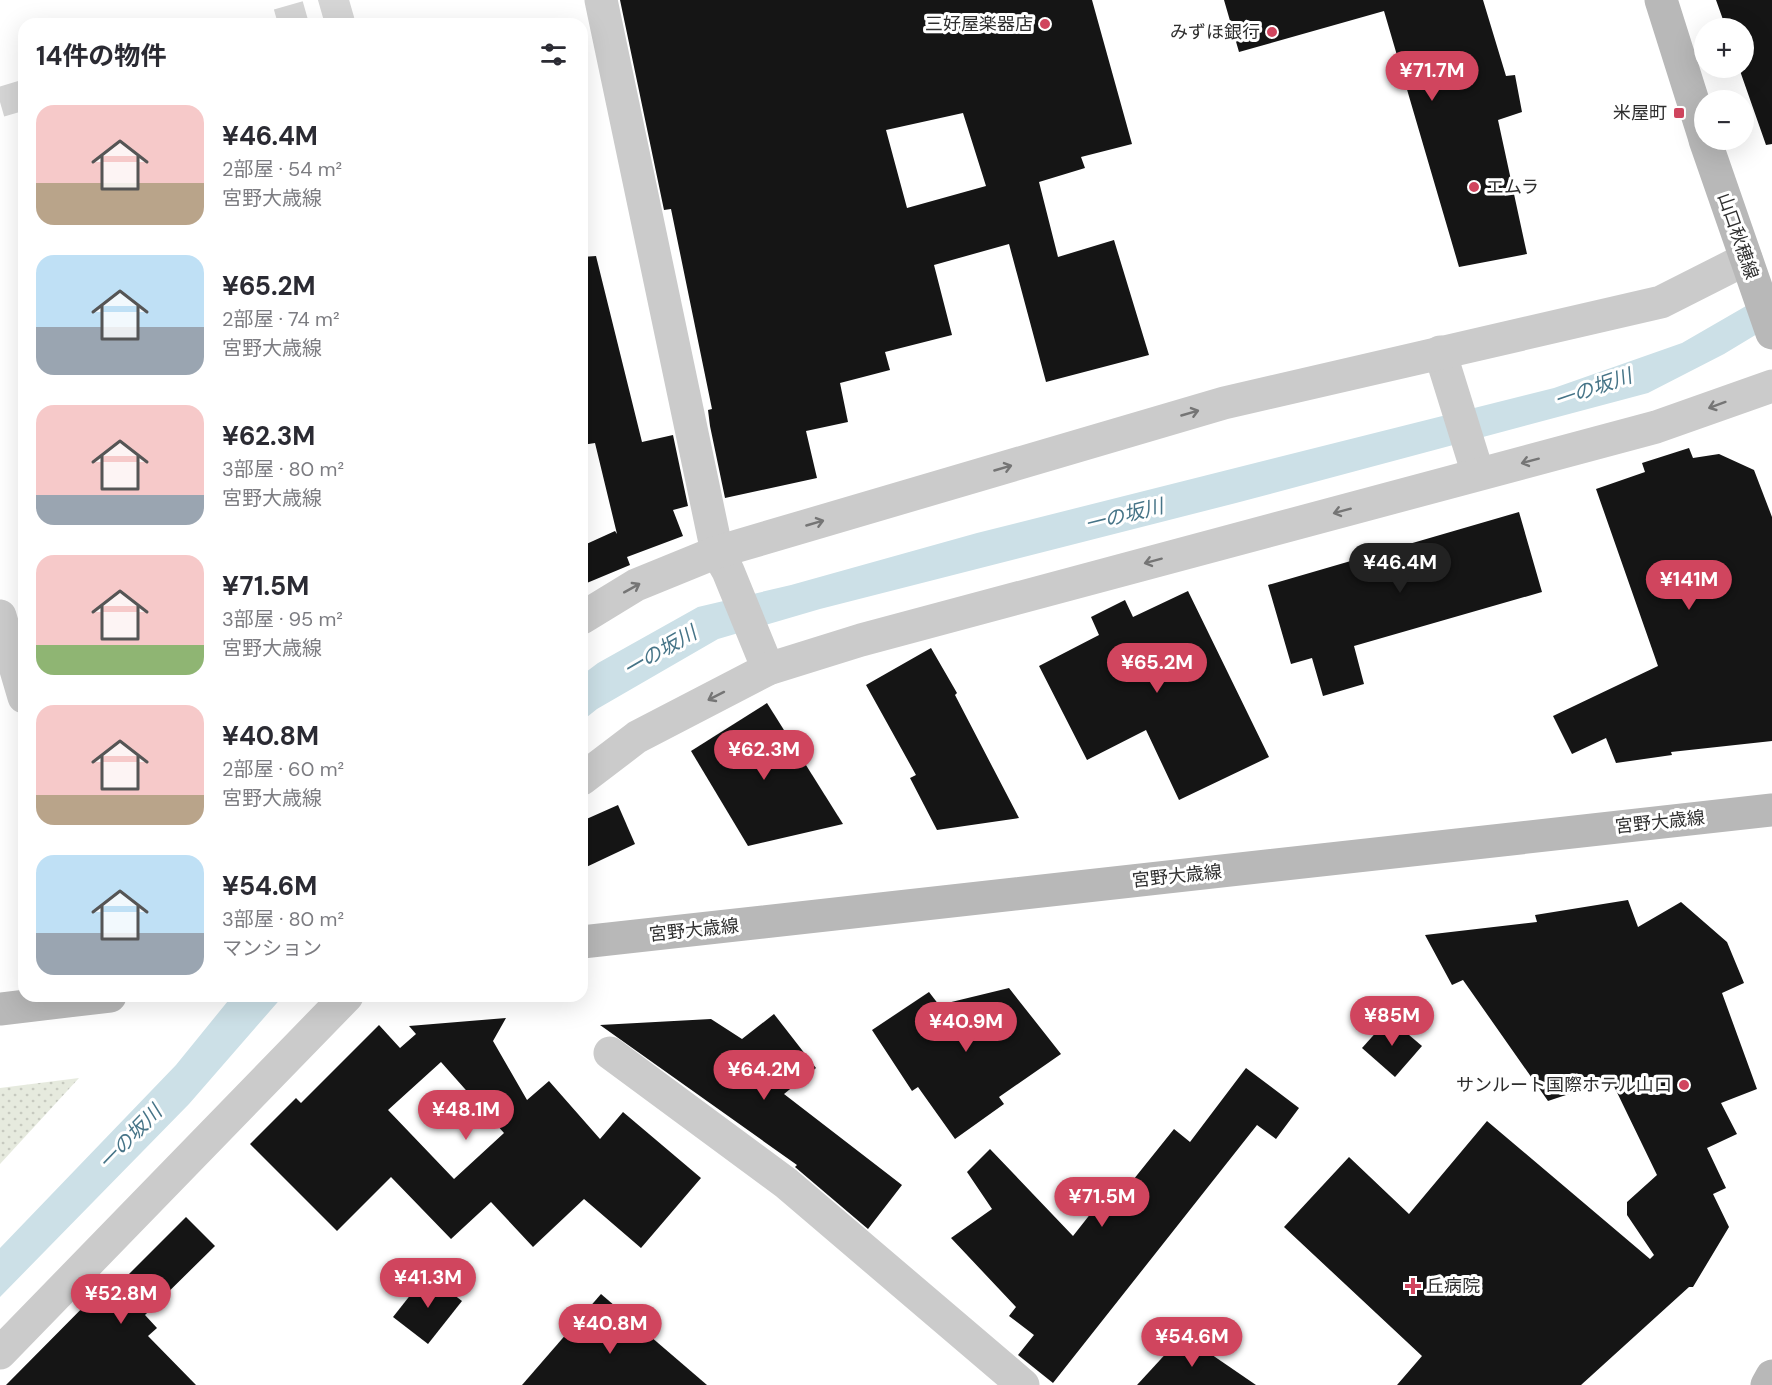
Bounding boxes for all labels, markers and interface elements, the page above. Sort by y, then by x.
place label: 三好屋楽器店 [925,12,1033,36]
marker: 三好屋楽器店 [1038,17,1052,31]
map controls [1694,18,1754,150]
button: + [1694,18,1754,78]
place label: みずほ銀行 [1170,20,1260,44]
marker: みずほ銀行 [1265,25,1279,39]
icon: filters [537,38,570,71]
text: 14件の物件 [36,39,166,73]
pin: ¥71.7M [1383,51,1481,102]
text: ¥71.7M [1400,57,1464,83]
button: − [1694,90,1754,150]
place label: 米屋町 [1613,101,1667,125]
marker: 米屋町 [1672,106,1686,120]
text: ¥46.4M [222,119,318,153]
icon: home [84,129,156,201]
text: 2部屋 · 54 m² [222,156,342,182]
place label: エムラ [1486,175,1539,199]
marker: エムラ [1467,180,1481,194]
text: 宮野大歳線 [222,185,322,211]
street label: 山口秋穂線 [1712,190,1764,282]
text: ¥65.2M [222,269,316,303]
icon: home [84,279,156,351]
text: 2部屋 · 74 m² [222,306,340,332]
text: 宮野大歳線 [222,335,322,361]
water label: 一の坂川 [1551,362,1637,413]
one-way arrow [1708,401,1727,412]
one-way arrow [1180,407,1199,418]
text: ¥62.3M [222,419,315,453]
icon: home [84,429,156,501]
one-way arrow [1521,455,1540,467]
text: 3部屋 · 80 m² [222,456,344,482]
one-way arrow [993,462,1012,473]
text: 宮野大歳線 [222,485,322,511]
water label: 一の坂川 [1082,492,1168,537]
one-way arrow [1332,506,1351,517]
one-way arrow [805,517,824,528]
pin: ¥46.4M [1351,543,1449,594]
text: ¥46.4M [1363,549,1437,575]
one-way arrow [1144,556,1163,568]
pin: ¥141M [1647,560,1731,611]
text: ¥141M [1660,566,1718,592]
text: ¥71.5M [222,569,309,603]
icon: home [84,579,156,651]
one-way arrow [623,582,640,594]
text: 3部屋 · 95 m² [222,606,343,632]
water label: 一の坂川 [619,619,703,682]
text: 宮野大歳線 [222,635,322,661]
pin: ¥65.2M [1108,643,1206,694]
text: ¥65.2M [1121,649,1193,675]
one-way arrow [708,690,725,702]
text: ¥40.8M [222,719,319,753]
icon: home [84,729,156,801]
pin: ¥62.3M [715,730,813,781]
text: ¥62.3M [728,736,800,762]
text: 2部屋 · 60 m² [222,756,344,782]
text: 宮野大歳線 [222,785,322,811]
street label: 宮野大歳線 [1614,805,1706,839]
street label: 宮野大歳線 [1131,859,1223,893]
text: ¥54.6M [222,869,317,903]
icon: home [84,879,156,951]
text: 3部屋 · 80 m² [222,906,344,932]
street label: 宮野大歳線 [648,913,740,947]
text: マンション [222,935,322,961]
pin: ¥85M [1356,996,1428,1047]
pin: ¥40.9M [917,1002,1015,1053]
text: ¥85M [1364,1002,1420,1028]
text: ¥40.9M [929,1008,1003,1034]
pin: ¥64.2M [715,1050,813,1101]
text: ¥64.2M [728,1056,800,1082]
place label: サンルート国際ホテル山口 [1456,1073,1672,1097]
marker: サンルート国際ホテル山口 [1677,1078,1691,1092]
pin: ¥48.1M [417,1090,515,1141]
text: ¥48.1M [432,1096,500,1122]
water label: 一の坂川 [93,1098,169,1175]
pin: ¥71.5M [1053,1177,1151,1228]
text: ¥71.5M [1068,1183,1136,1209]
pin: ¥41.3M [379,1258,477,1309]
text: ¥41.3M [394,1264,462,1290]
pin: ¥52.8M [72,1274,170,1325]
place label: 丘病院 [1426,1274,1480,1298]
marker: 丘病院 [1404,1277,1422,1295]
text: ¥52.8M [85,1280,157,1306]
pin: ¥40.8M [561,1304,659,1355]
text: ¥40.8M [573,1310,647,1336]
pin: ¥54.6M [1143,1317,1241,1368]
text: ¥54.6M [1155,1323,1229,1349]

